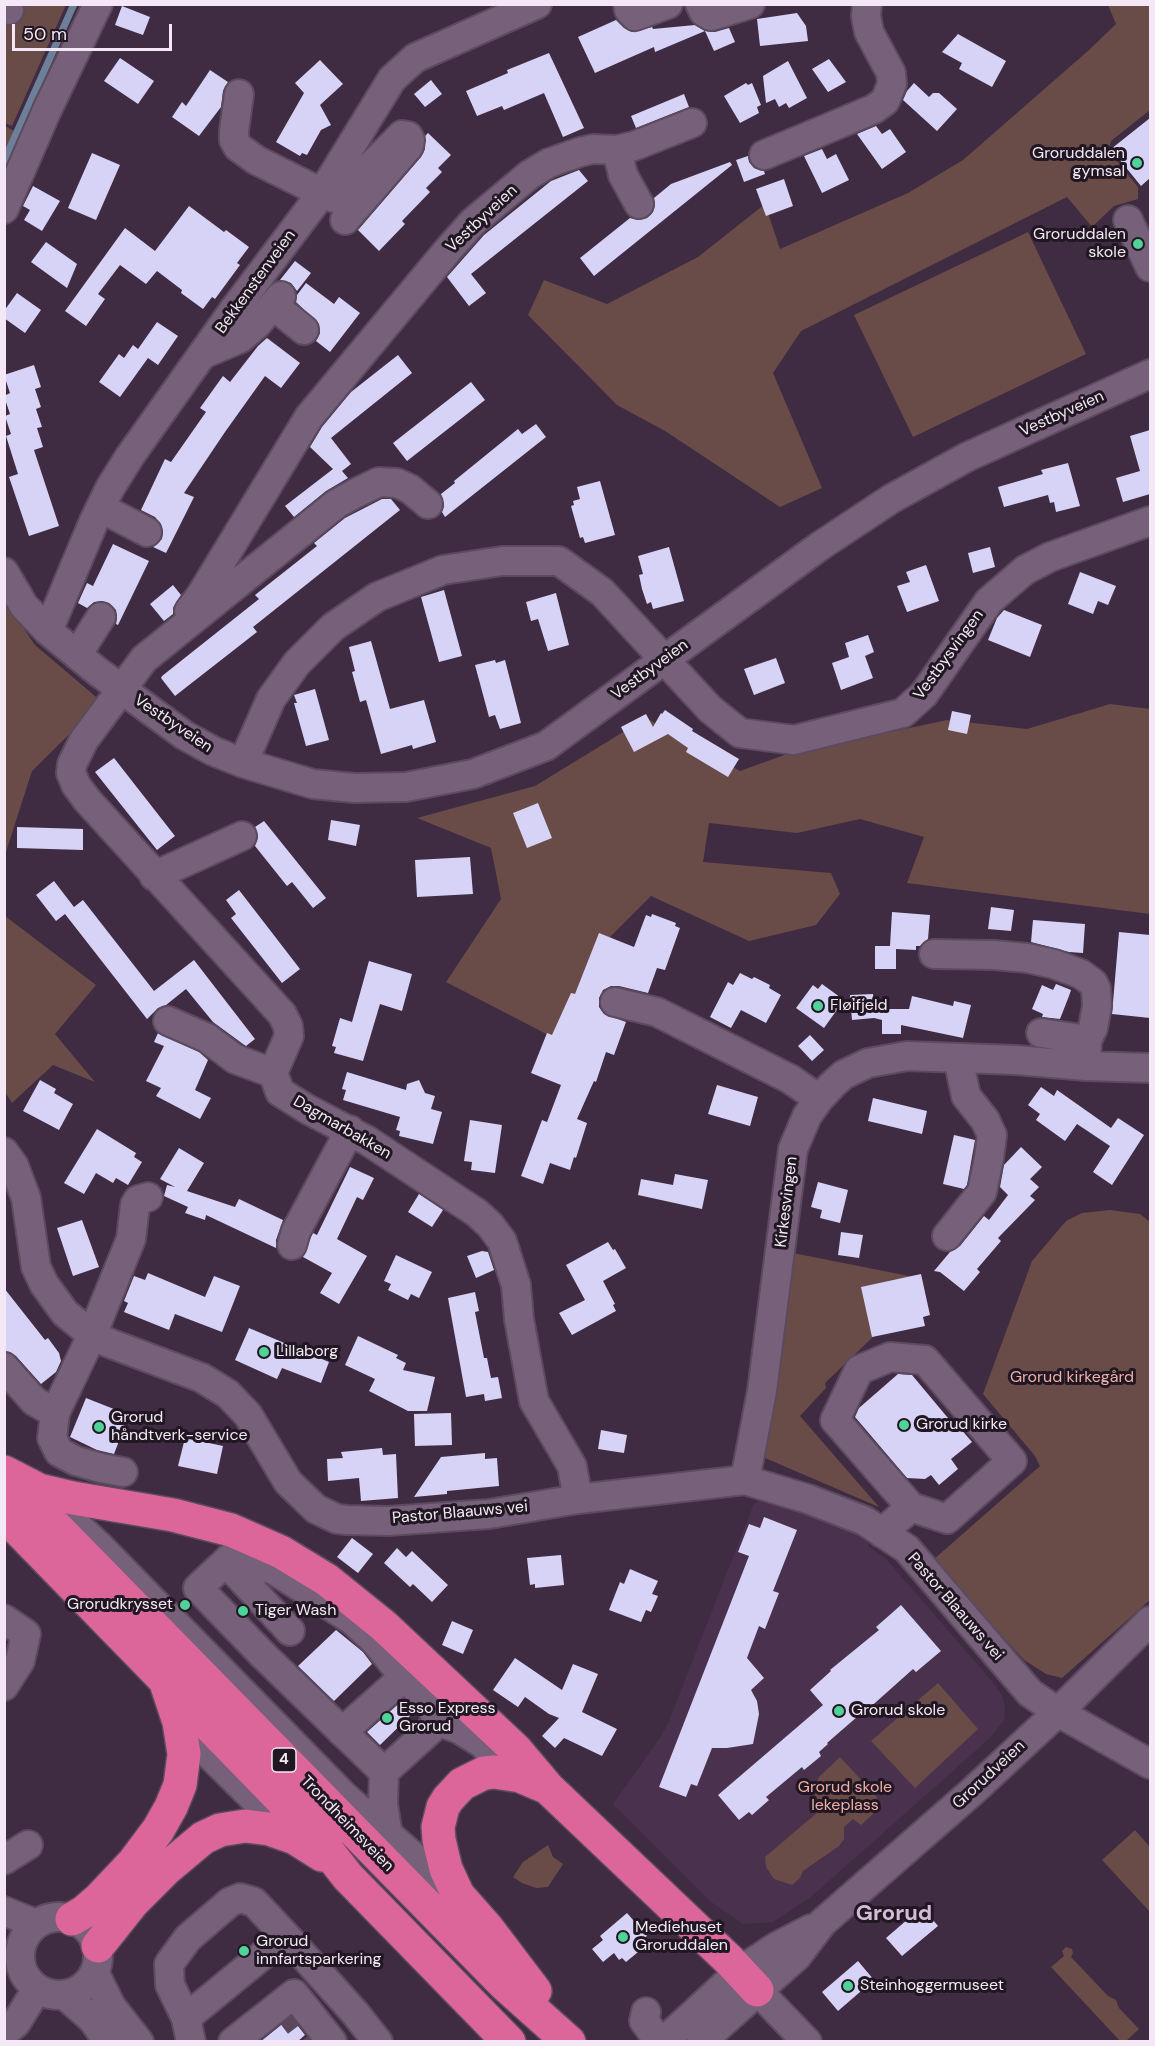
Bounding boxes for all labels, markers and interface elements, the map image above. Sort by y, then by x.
scale bar [15,12,176,50]
text: 50 m [23,22,67,46]
place label: Groruddalen gymsal [1032,144,1125,182]
marker: Groruddalen gymsal [1130,156,1144,170]
street label: Vestbyveien [442,181,522,257]
place label: Groruddalen skole [1033,225,1126,263]
street label: Bekkenstenveien [212,226,300,338]
marker: Groruddalen skole [1131,237,1145,251]
street label: Vestbyveien [1017,387,1107,441]
street label: Vestbysvingen [910,606,988,704]
street label: Vestbyveien [608,636,692,704]
street label: Vestbyveien [130,691,216,757]
place label: Fløifjeld [830,996,888,1016]
marker: Fløifjeld [811,999,825,1013]
street label: Dagmarbakken [290,1092,394,1164]
street label: Kirkesvingen [772,1155,802,1249]
place label: Lillaborg [276,1342,338,1362]
marker: Lillaborg [257,1345,271,1359]
park label: Grorud kirkegård [1010,1368,1134,1388]
place label: Grorud håndtverk-service [111,1408,248,1446]
place label: Grorud kirke [916,1415,1007,1435]
marker: Grorud kirke [897,1418,911,1432]
marker: Grorud håndtverk-service [92,1420,106,1434]
street label: Pastor Blaauws vei [391,1497,529,1529]
street label: Pastor Blaauws vei [903,1549,1007,1665]
place label: Grorudkrysset [67,1595,173,1615]
marker: Grorudkrysset [178,1598,192,1612]
place label: Tiger Wash [255,1601,336,1621]
marker: Tiger Wash [236,1604,250,1618]
place label: Esso Express Grorud [399,1699,496,1737]
place label: Grorud skole [851,1701,945,1721]
marker: Grorud skole [832,1704,846,1718]
marker: Esso Express Grorud [380,1711,394,1725]
street label: Grorudveien [949,1737,1029,1813]
road number: 4 [272,1748,296,1772]
street label: Trondheimsveien [296,1772,398,1876]
park label: Grorud skole lekeplass [798,1778,892,1816]
district label: Grorud [856,1901,932,1927]
place label: Mediehuset Groruddalen [635,1918,728,1956]
marker: Mediehuset Groruddalen [616,1930,630,1944]
place label: Grorud innfartsparkering [256,1932,381,1970]
marker: Grorud innfartsparkering [237,1944,251,1958]
place label: Steinhoggermuseet [860,1976,1004,1996]
marker: Steinhoggermuseet [841,1979,855,1993]

